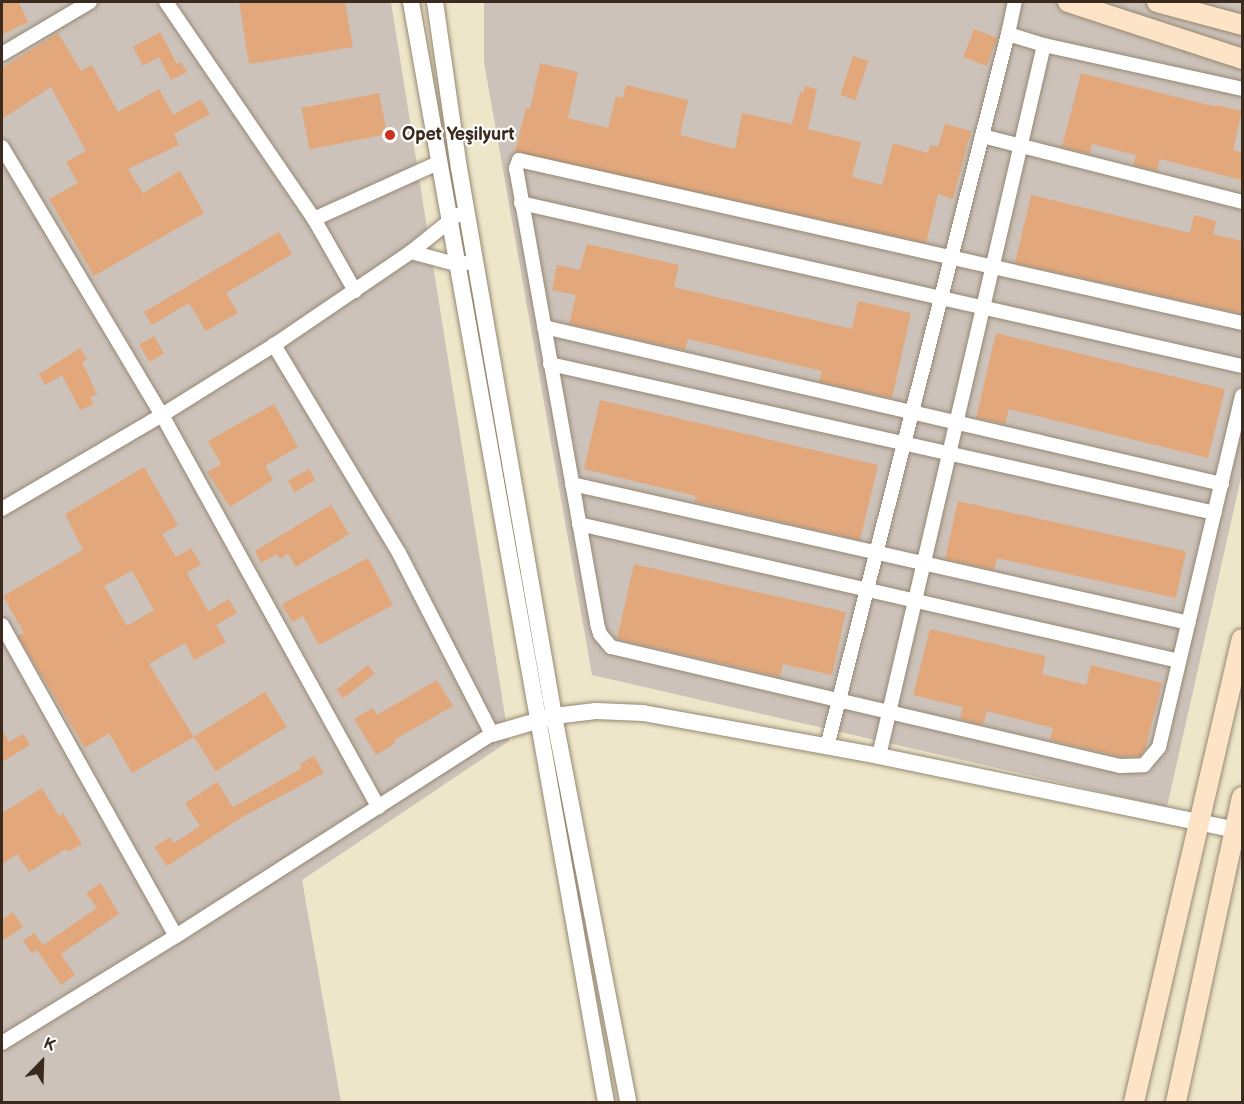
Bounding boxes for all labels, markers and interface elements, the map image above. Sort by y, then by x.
place label: Opet Yeşilyurt [402,124,515,146]
marker: Opet Yeşilyurt [383,128,397,142]
north arrow [12,1032,72,1092]
text: K [40,1034,58,1056]

